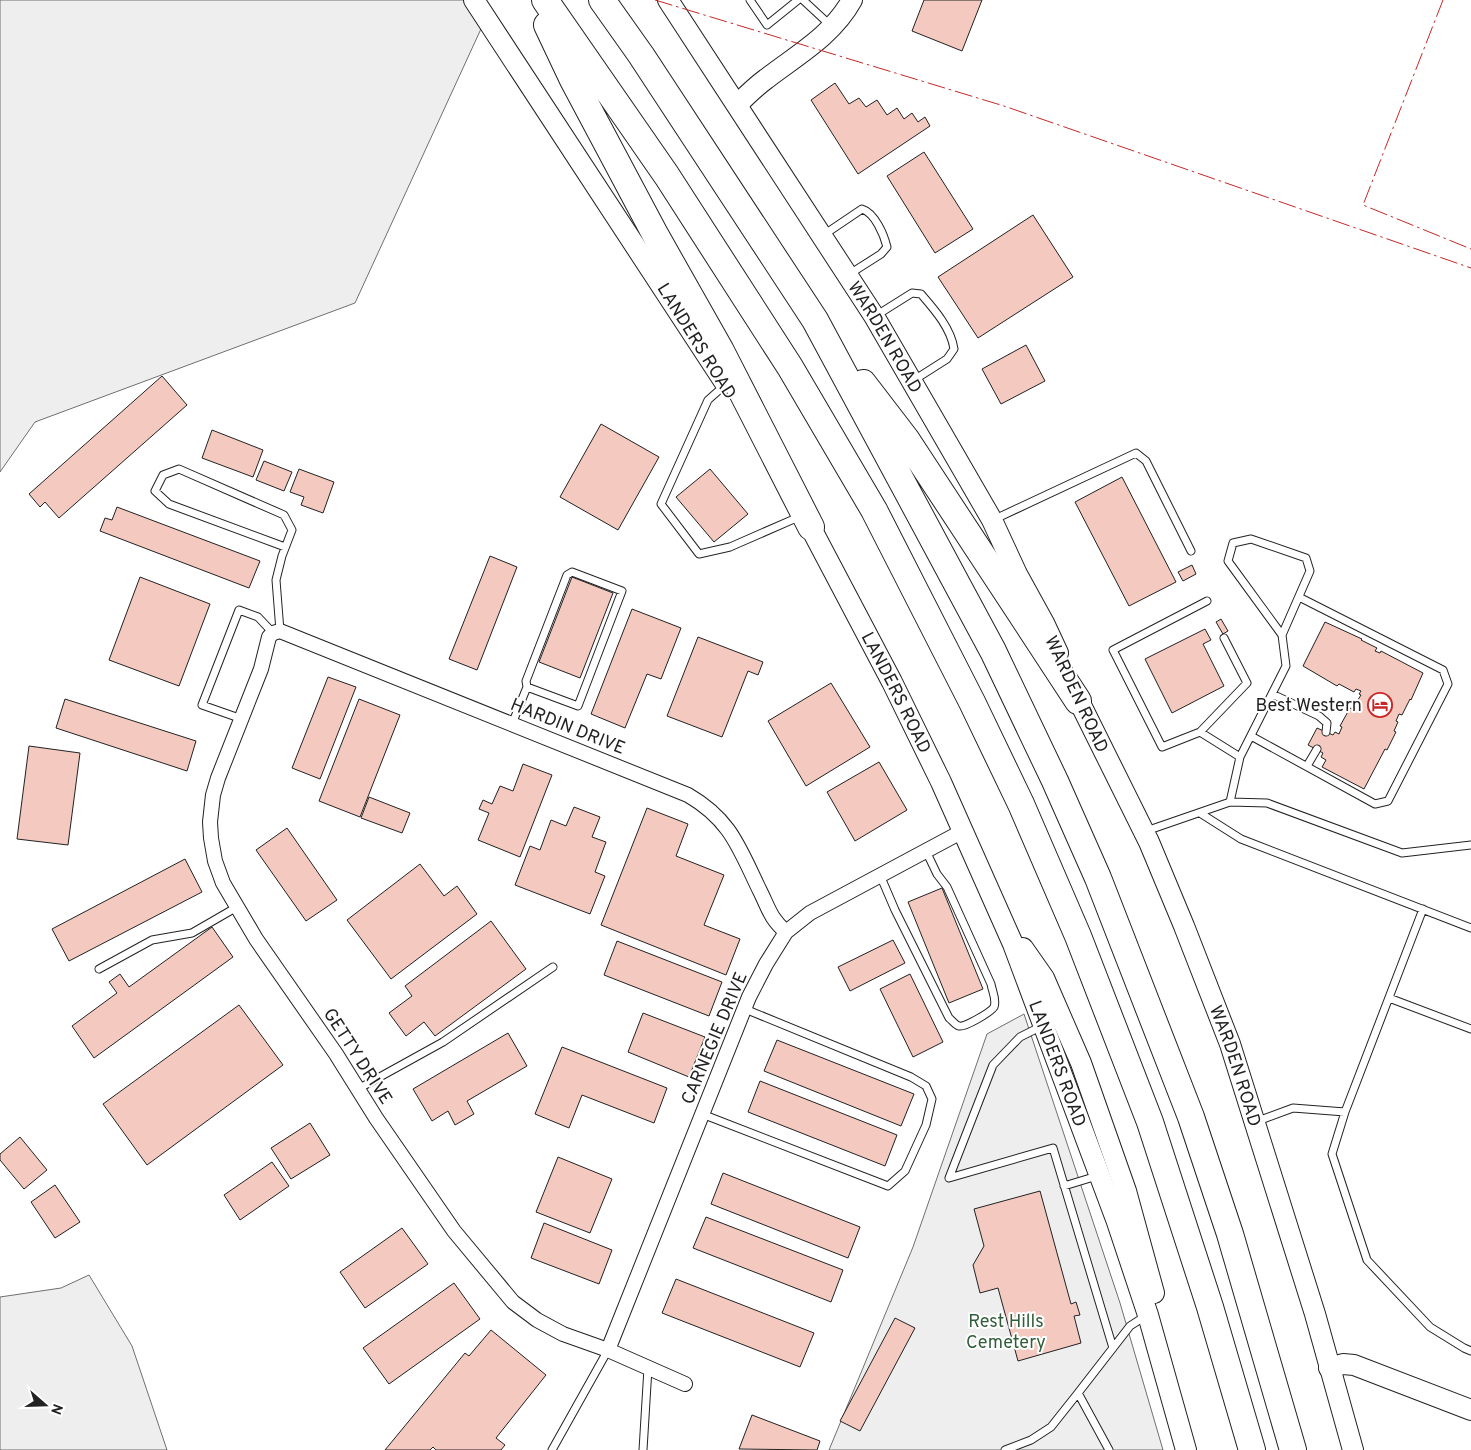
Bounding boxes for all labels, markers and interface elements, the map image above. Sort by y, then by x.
street label: WARDEN ROAD [842,277,926,398]
street label: LANDERS ROAD [651,279,741,404]
street label: LANDERS ROAD [855,628,935,758]
street label: WARDEN ROAD [1039,632,1113,757]
hotel icon: Best Western [1367,692,1393,718]
street label: HARDIN DRIVE [507,694,628,761]
place label: Best Western [1256,695,1362,718]
street label: CARNEGIE DRIVE [677,969,754,1108]
street label: LANDERS ROAD [1022,998,1090,1130]
street label: WARDEN ROAD [1203,1002,1265,1130]
street label: GETTY DRIVE [317,1004,396,1109]
park label: Rest Hills Cemetery [966,1311,1046,1355]
north arrow [20,1380,70,1430]
text: N [46,1401,66,1417]

